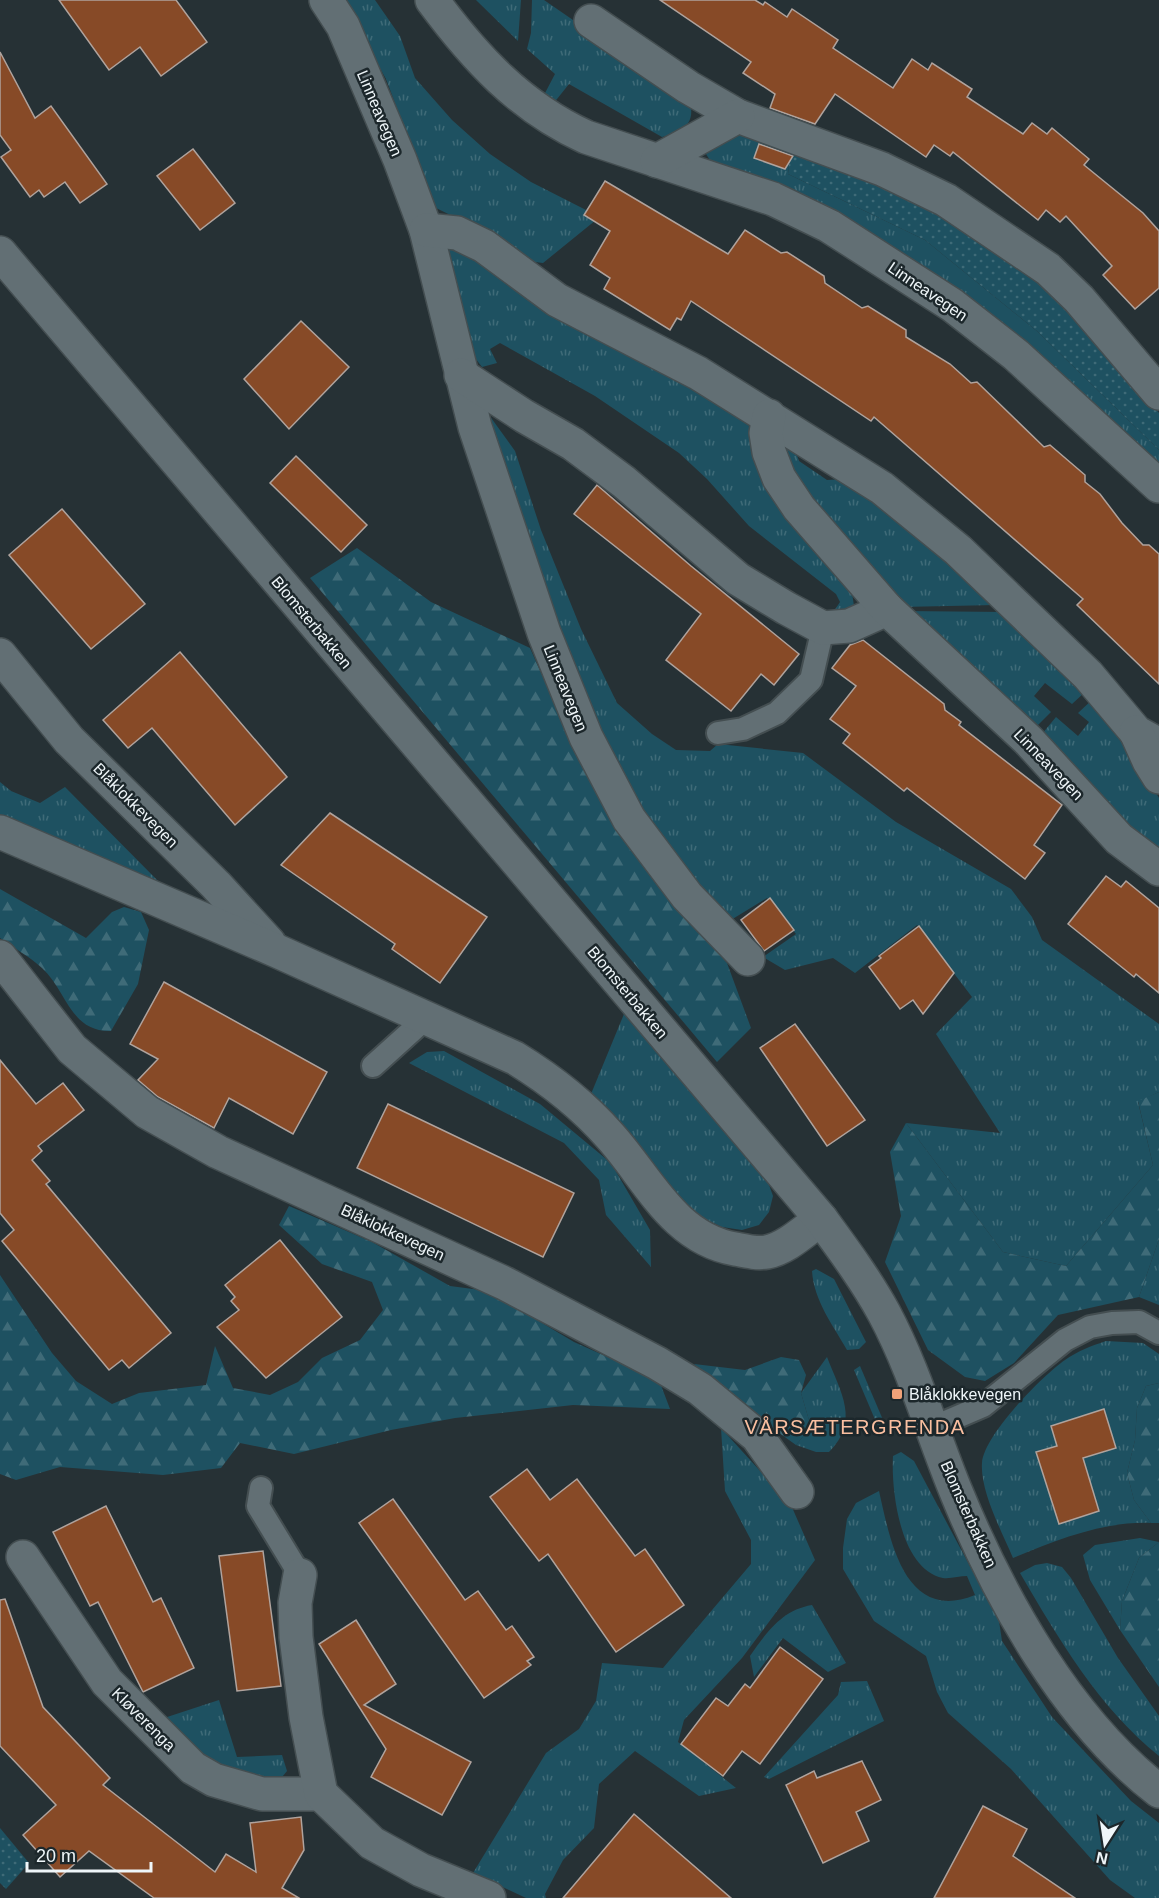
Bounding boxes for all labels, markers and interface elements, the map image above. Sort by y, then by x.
street label: Linneavegen [354,68,405,159]
street label: Linneavegen [885,259,970,324]
street label: Blomsterbakken [268,573,355,672]
street label: Linneavegen [540,643,591,734]
street label: Linneavegen [1011,725,1087,803]
street label: Blåklokkevegen [90,760,181,851]
street label: Blomsterbakken [584,943,671,1042]
street label: Blåklokkevegen [338,1201,447,1264]
place label: Blåklokkevegen [909,1386,1021,1403]
marker: Blåklokkevegen [890,1387,904,1401]
district label: VÅRSÆTERGRENDA [744,1416,966,1438]
street label: Blomsterbakken [937,1458,1000,1570]
street label: Kløverenga [109,1684,179,1754]
north arrow [1075,1814,1135,1874]
scale bar [27,1835,152,1873]
text: 20 m [36,1846,76,1866]
text: N [1095,1849,1109,1868]

